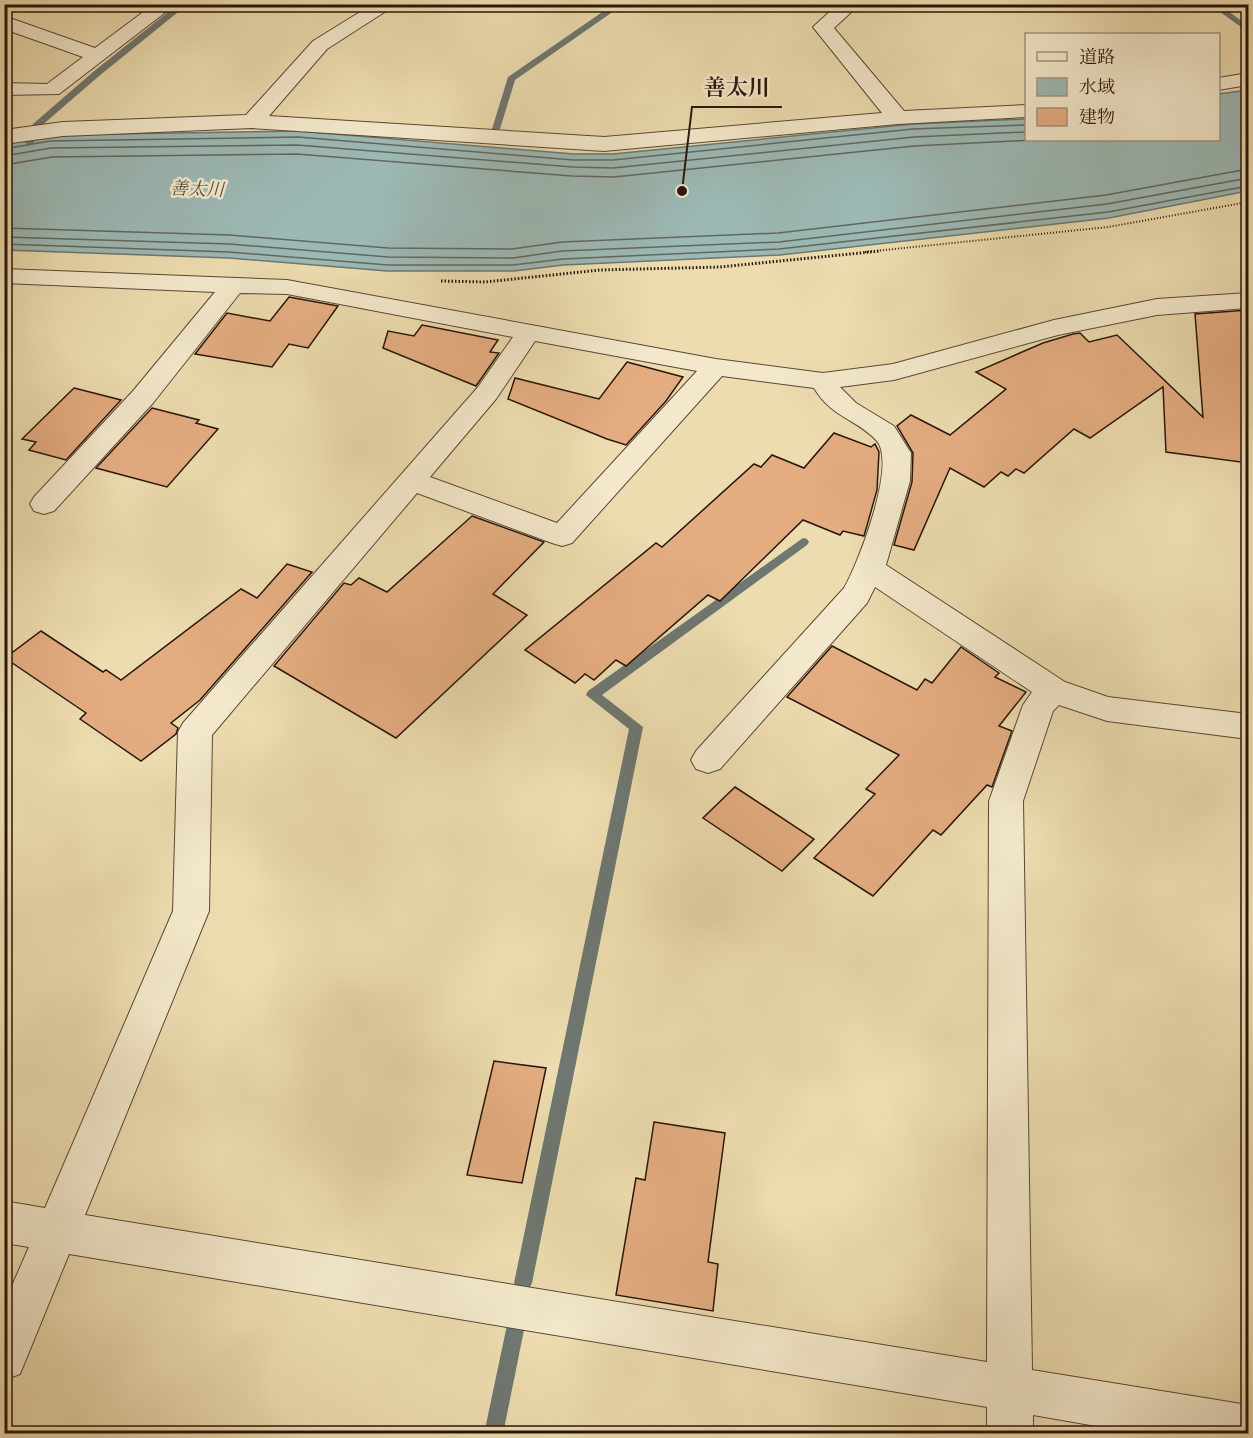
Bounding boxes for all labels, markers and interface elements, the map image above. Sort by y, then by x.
legend [1025,33,1220,141]
text: 道路 [1079,46,1115,69]
callout: 善太川 [692,67,782,107]
text: 善太川 [704,75,770,102]
text: 水域 [1079,76,1115,99]
text: 建物 [1079,106,1115,129]
water label: 善太川 [170,177,226,202]

